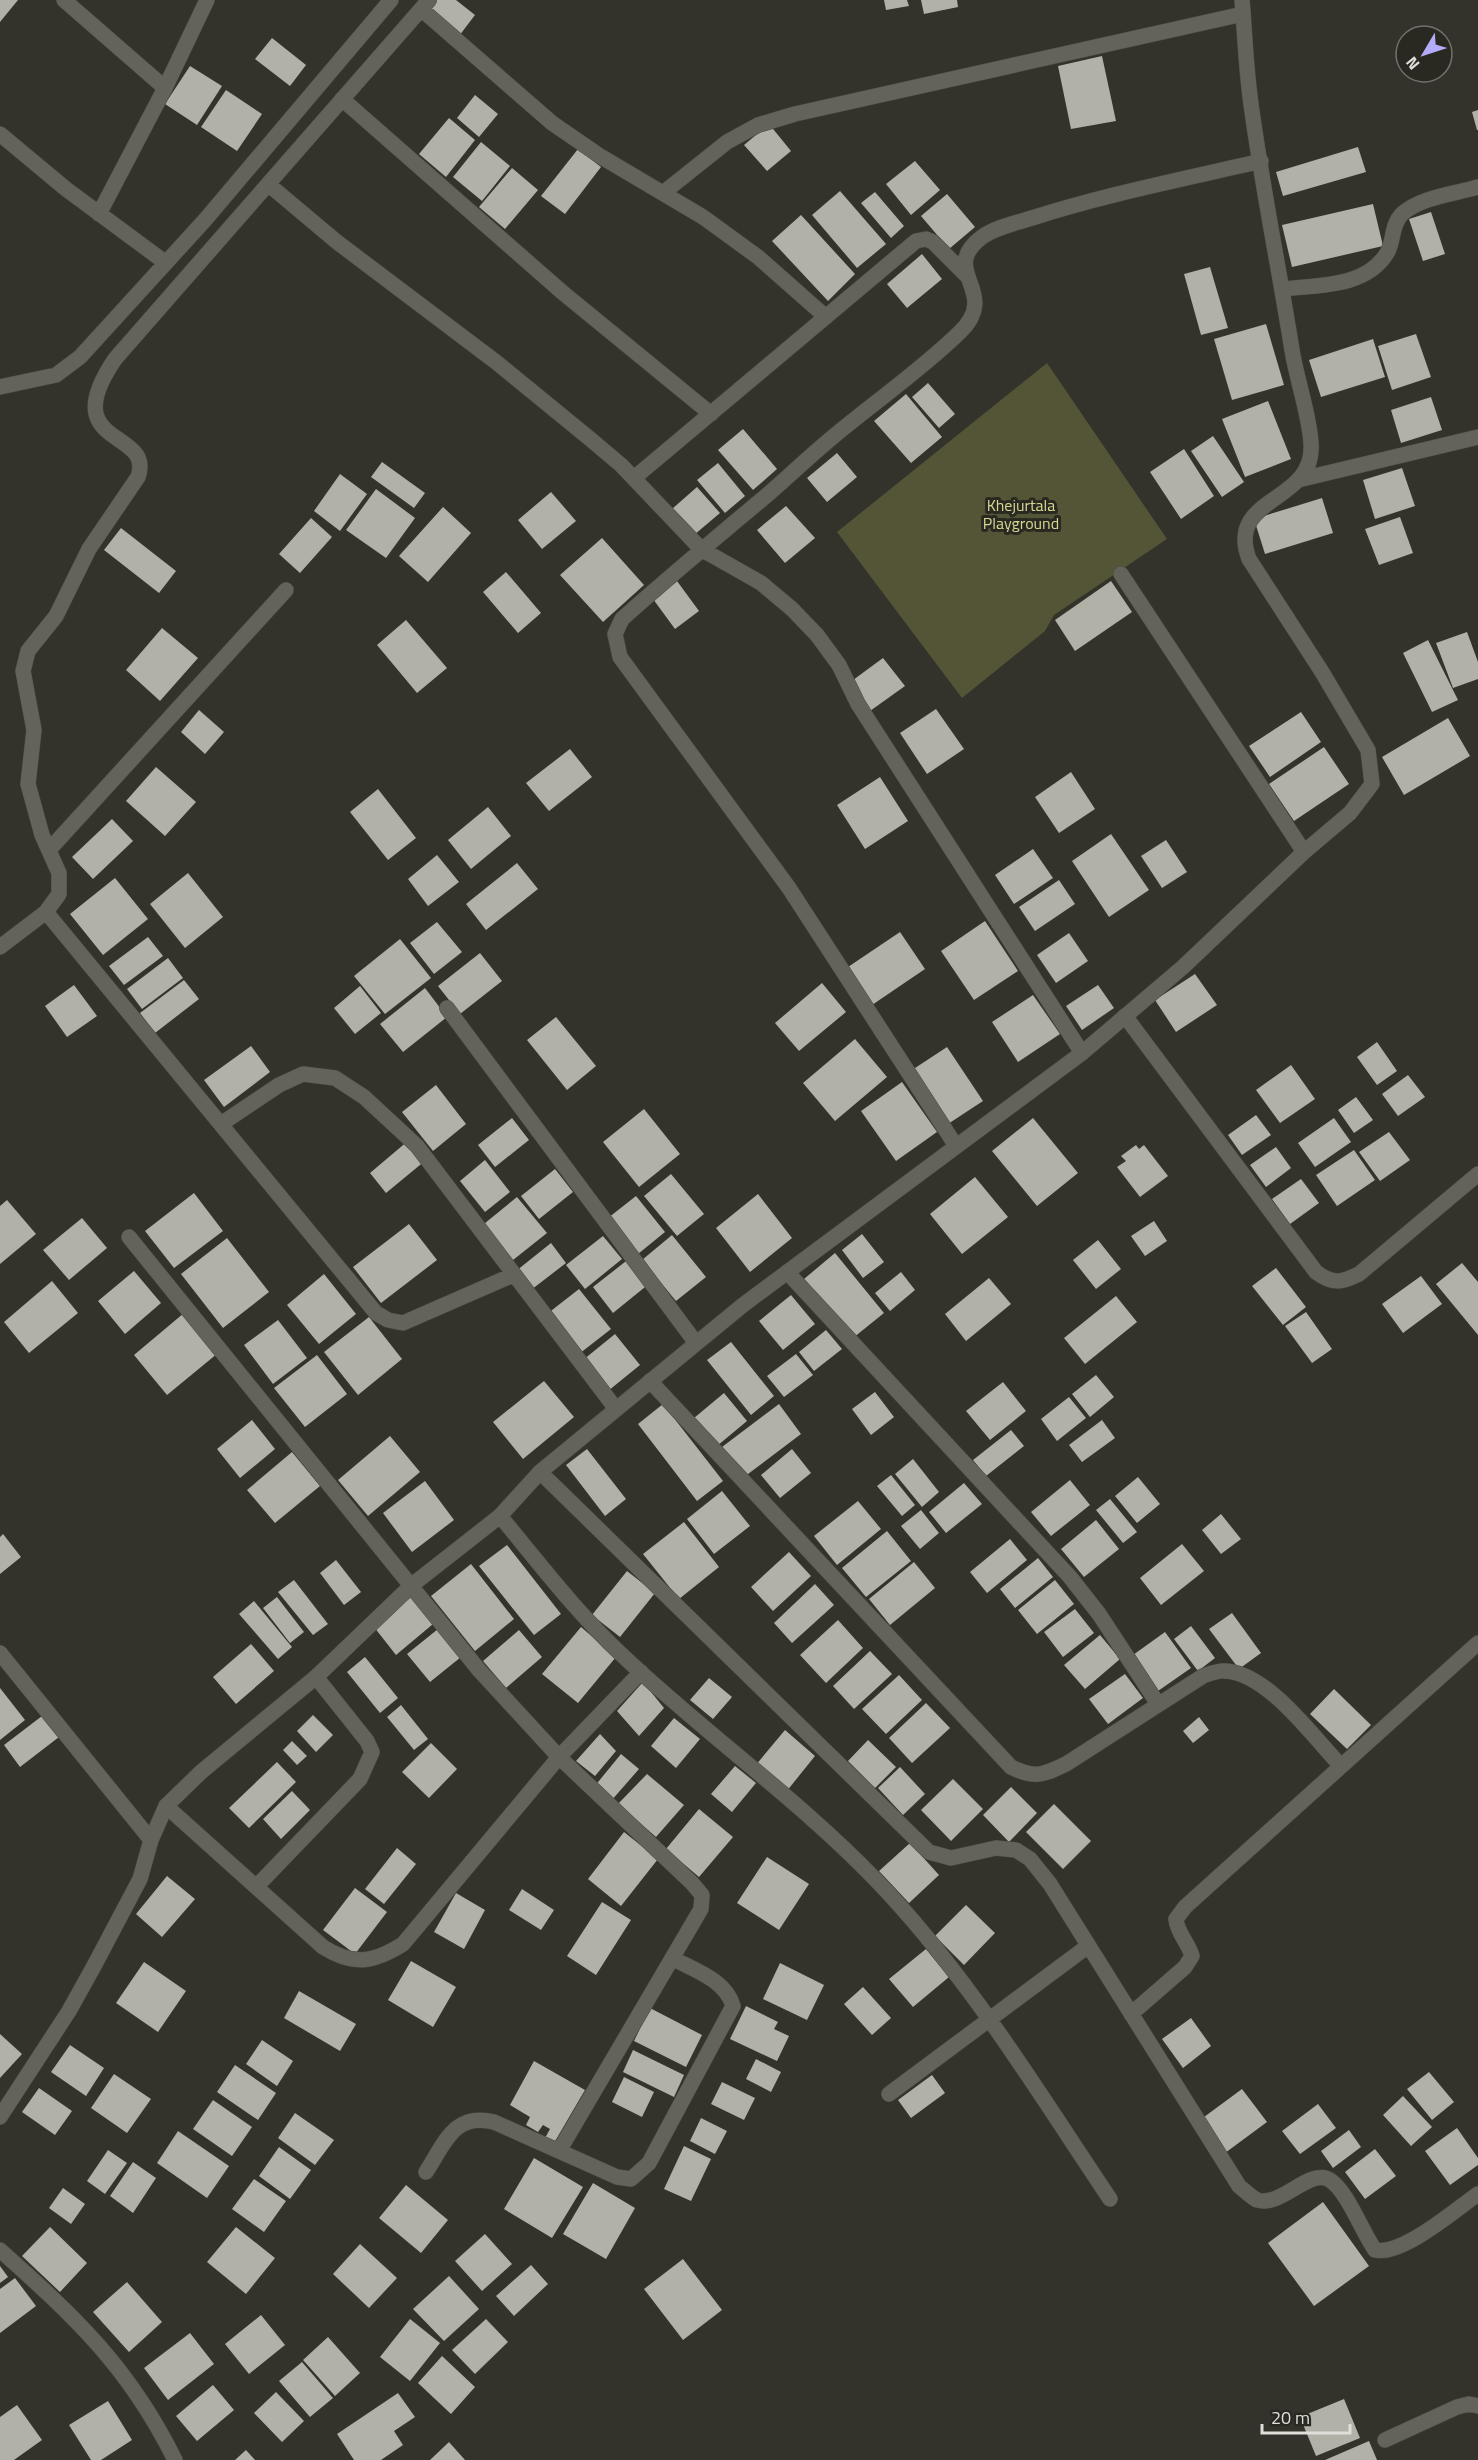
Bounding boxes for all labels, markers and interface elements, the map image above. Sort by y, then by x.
north arrow [1394,24,1454,84]
text: N [1400,52,1425,75]
park label: Khejurtala Playground [983,493,1059,535]
scale bar [1262,2397,1350,2435]
text: 20 m [1271,2404,1310,2431]

